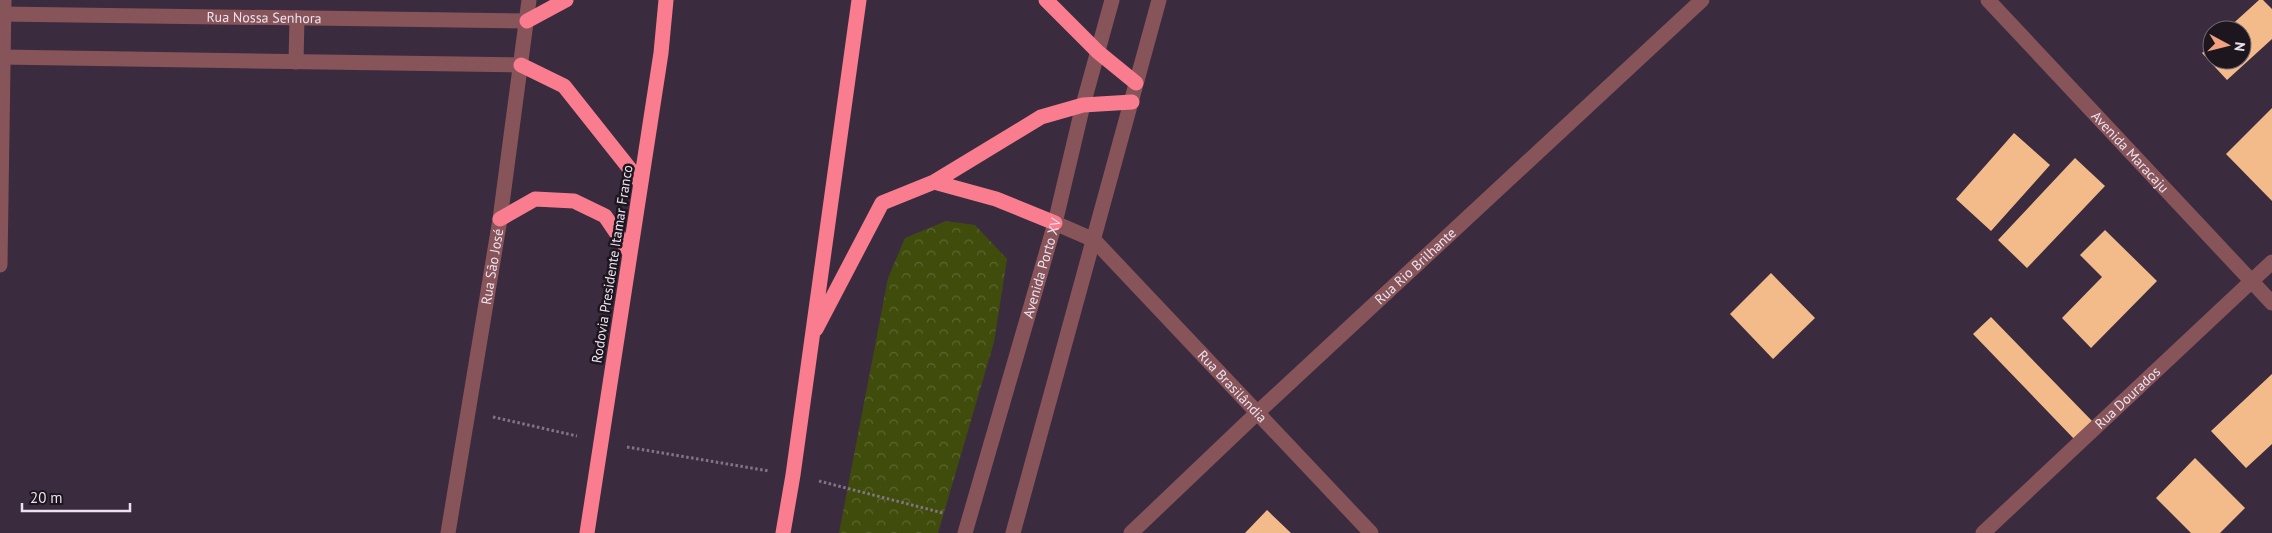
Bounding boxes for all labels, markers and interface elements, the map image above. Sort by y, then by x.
street label: Rua Nossa Senhora [206,8,322,27]
north arrow [2202,20,2252,70]
text: N [2230,41,2249,52]
street label: Avenida Maracaju [2088,107,2173,196]
street label: Rodovia Presidente Itamar Franco [587,164,637,364]
street label: Avenida Porto XV [1019,216,1065,320]
street label: Rua Rio Brilhante [1371,224,1460,308]
street label: Rua São José [477,227,507,306]
street label: Rua Brasilândia [1194,346,1271,426]
street label: Rua Dourados [2091,362,2164,433]
scale bar [22,480,130,512]
text: 20 m [30,488,63,507]

